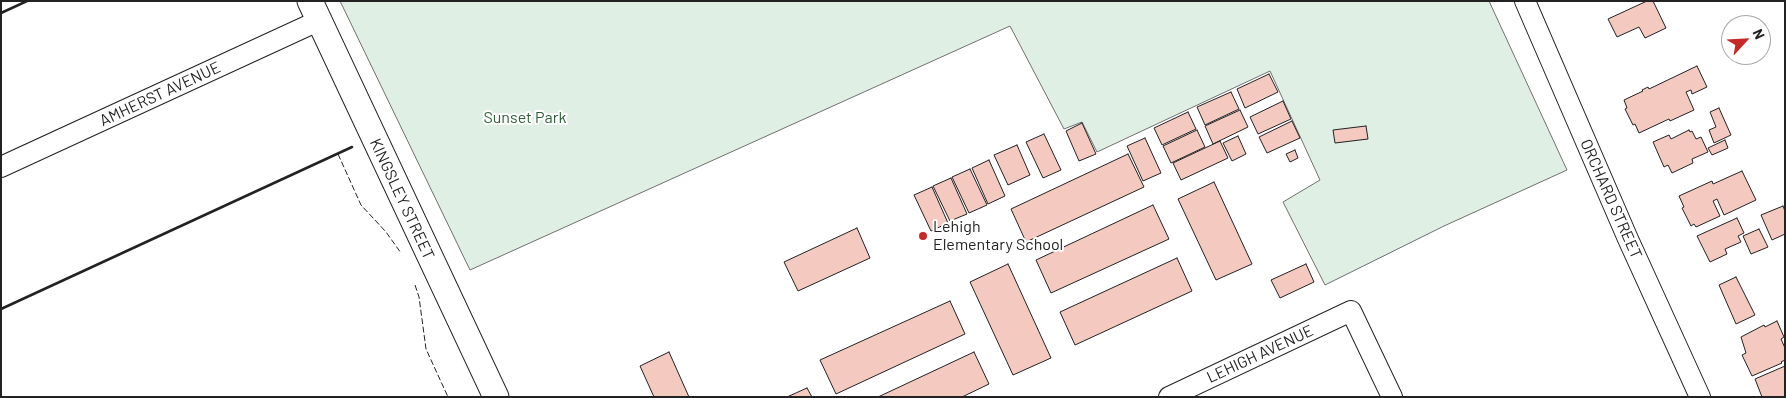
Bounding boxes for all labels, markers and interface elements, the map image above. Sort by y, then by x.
north arrow [1721,15,1771,65]
text: N [1749,26,1769,42]
street label: AMHERST AVENUE [97,58,223,130]
park label: Sunset Park [483,108,567,128]
street label: KINGSLEY STREET [366,135,438,263]
street label: ORCHARD STREET [1576,136,1646,262]
place label: Lehigh Elementary School [933,217,1063,255]
marker: Lehigh Elementary School [917,230,929,242]
street label: LEHIGH AVENUE [1204,321,1316,387]

